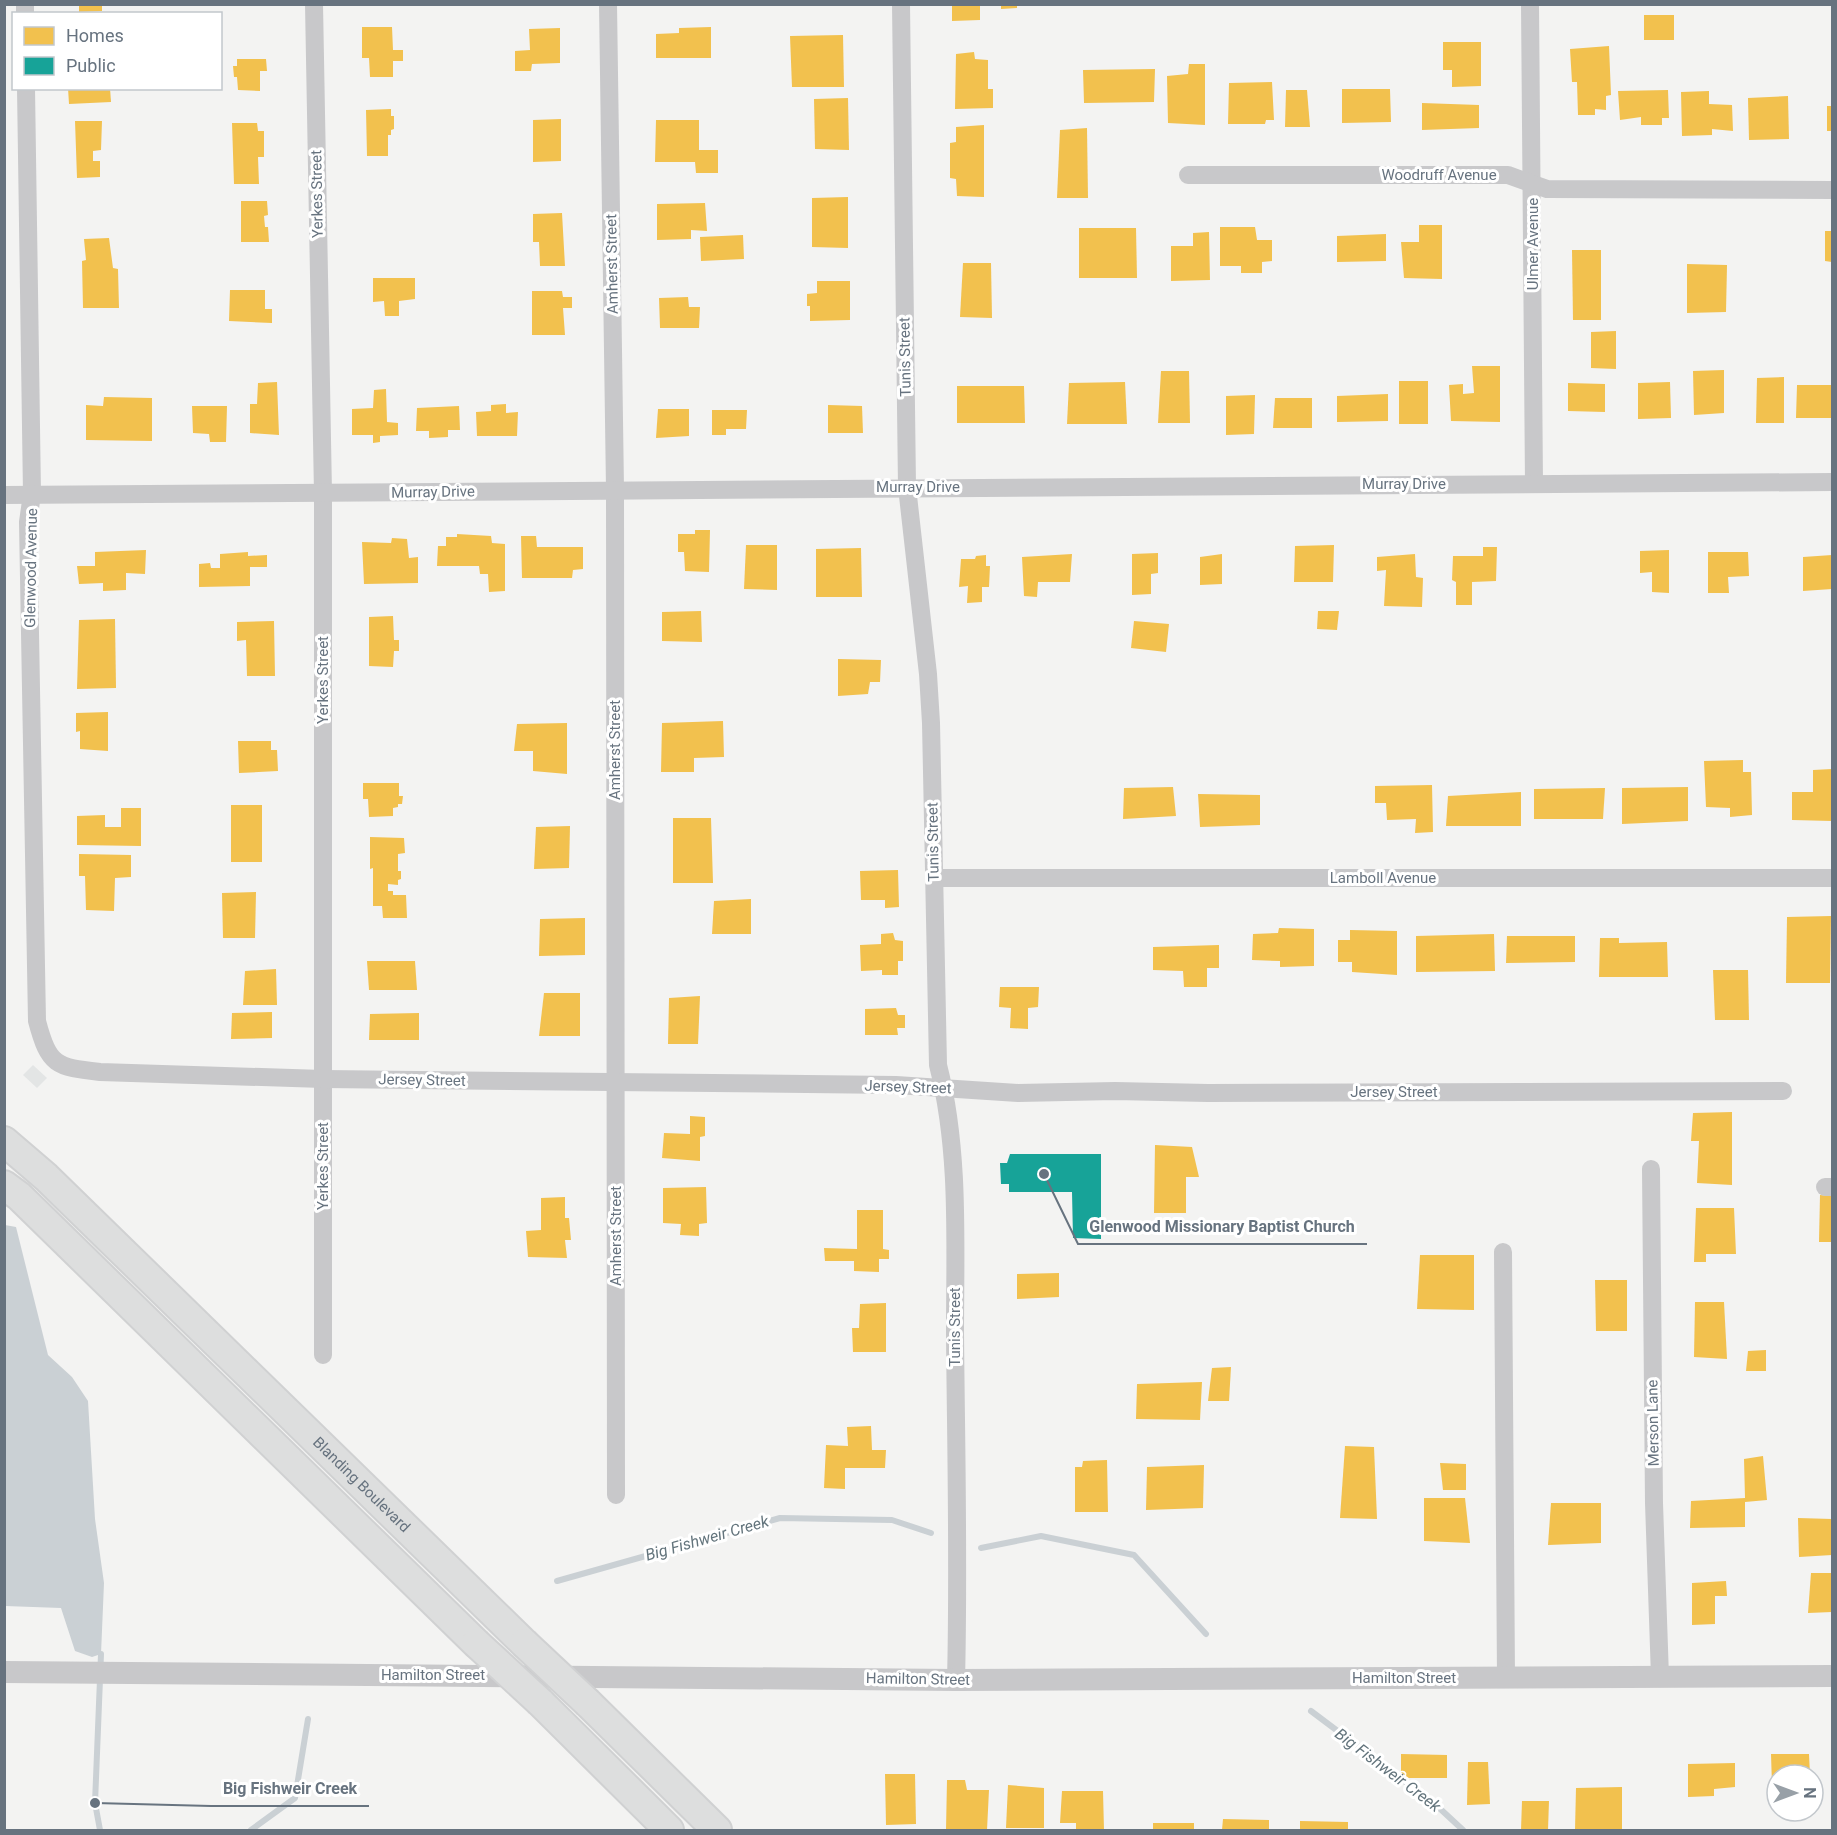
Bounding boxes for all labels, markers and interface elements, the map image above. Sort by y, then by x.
legend [12,12,222,90]
text: Homes [66,25,124,46]
text: Public [66,55,116,76]
street label: Yerkes Street [307,150,327,238]
street label: Woodruff Avenue [1381,166,1497,184]
street label: Ulmer Avenue [1524,198,1542,290]
street label: Amherst Street [602,214,622,314]
street label: Tunis Street [895,317,915,397]
street label: Murray Drive [1362,475,1446,493]
street label: Murray Drive [876,478,960,496]
street label: Murray Drive [391,482,475,502]
street label: Glenwood Avenue [21,508,41,628]
street label: Yerkes Street [314,636,332,724]
street label: Amherst Street [606,700,624,800]
street label: Tunis Street [923,802,943,882]
street label: Lamboll Avenue [1330,869,1436,887]
street label: Jersey Street [378,1070,466,1090]
street label: Jersey Street [864,1076,952,1098]
street label: Jersey Street [1350,1083,1438,1101]
street label: Yerkes Street [314,1122,332,1210]
street label: Amherst Street [607,1186,625,1286]
callout: Glenwood Missionary Baptist Church [1078,1210,1367,1244]
text: Glenwood Missionary Baptist Church [1089,1217,1355,1236]
street label: Tunis Street [946,1287,964,1367]
street label: Merson Lane [1643,1379,1663,1467]
street label: Blanding Boulevard [309,1433,414,1536]
water label: Big Fishweir Creek [643,1511,772,1565]
street label: Hamilton Street [381,1666,485,1684]
street label: Hamilton Street [866,1669,970,1689]
street label: Hamilton Street [1352,1669,1456,1687]
water label: Big Fishweir Creek [1331,1724,1445,1817]
north arrow [1765,1763,1825,1823]
callout: Big Fishweir Creek [211,1772,369,1806]
text: Big Fishweir Creek [223,1779,358,1798]
text: N [1800,1787,1819,1799]

